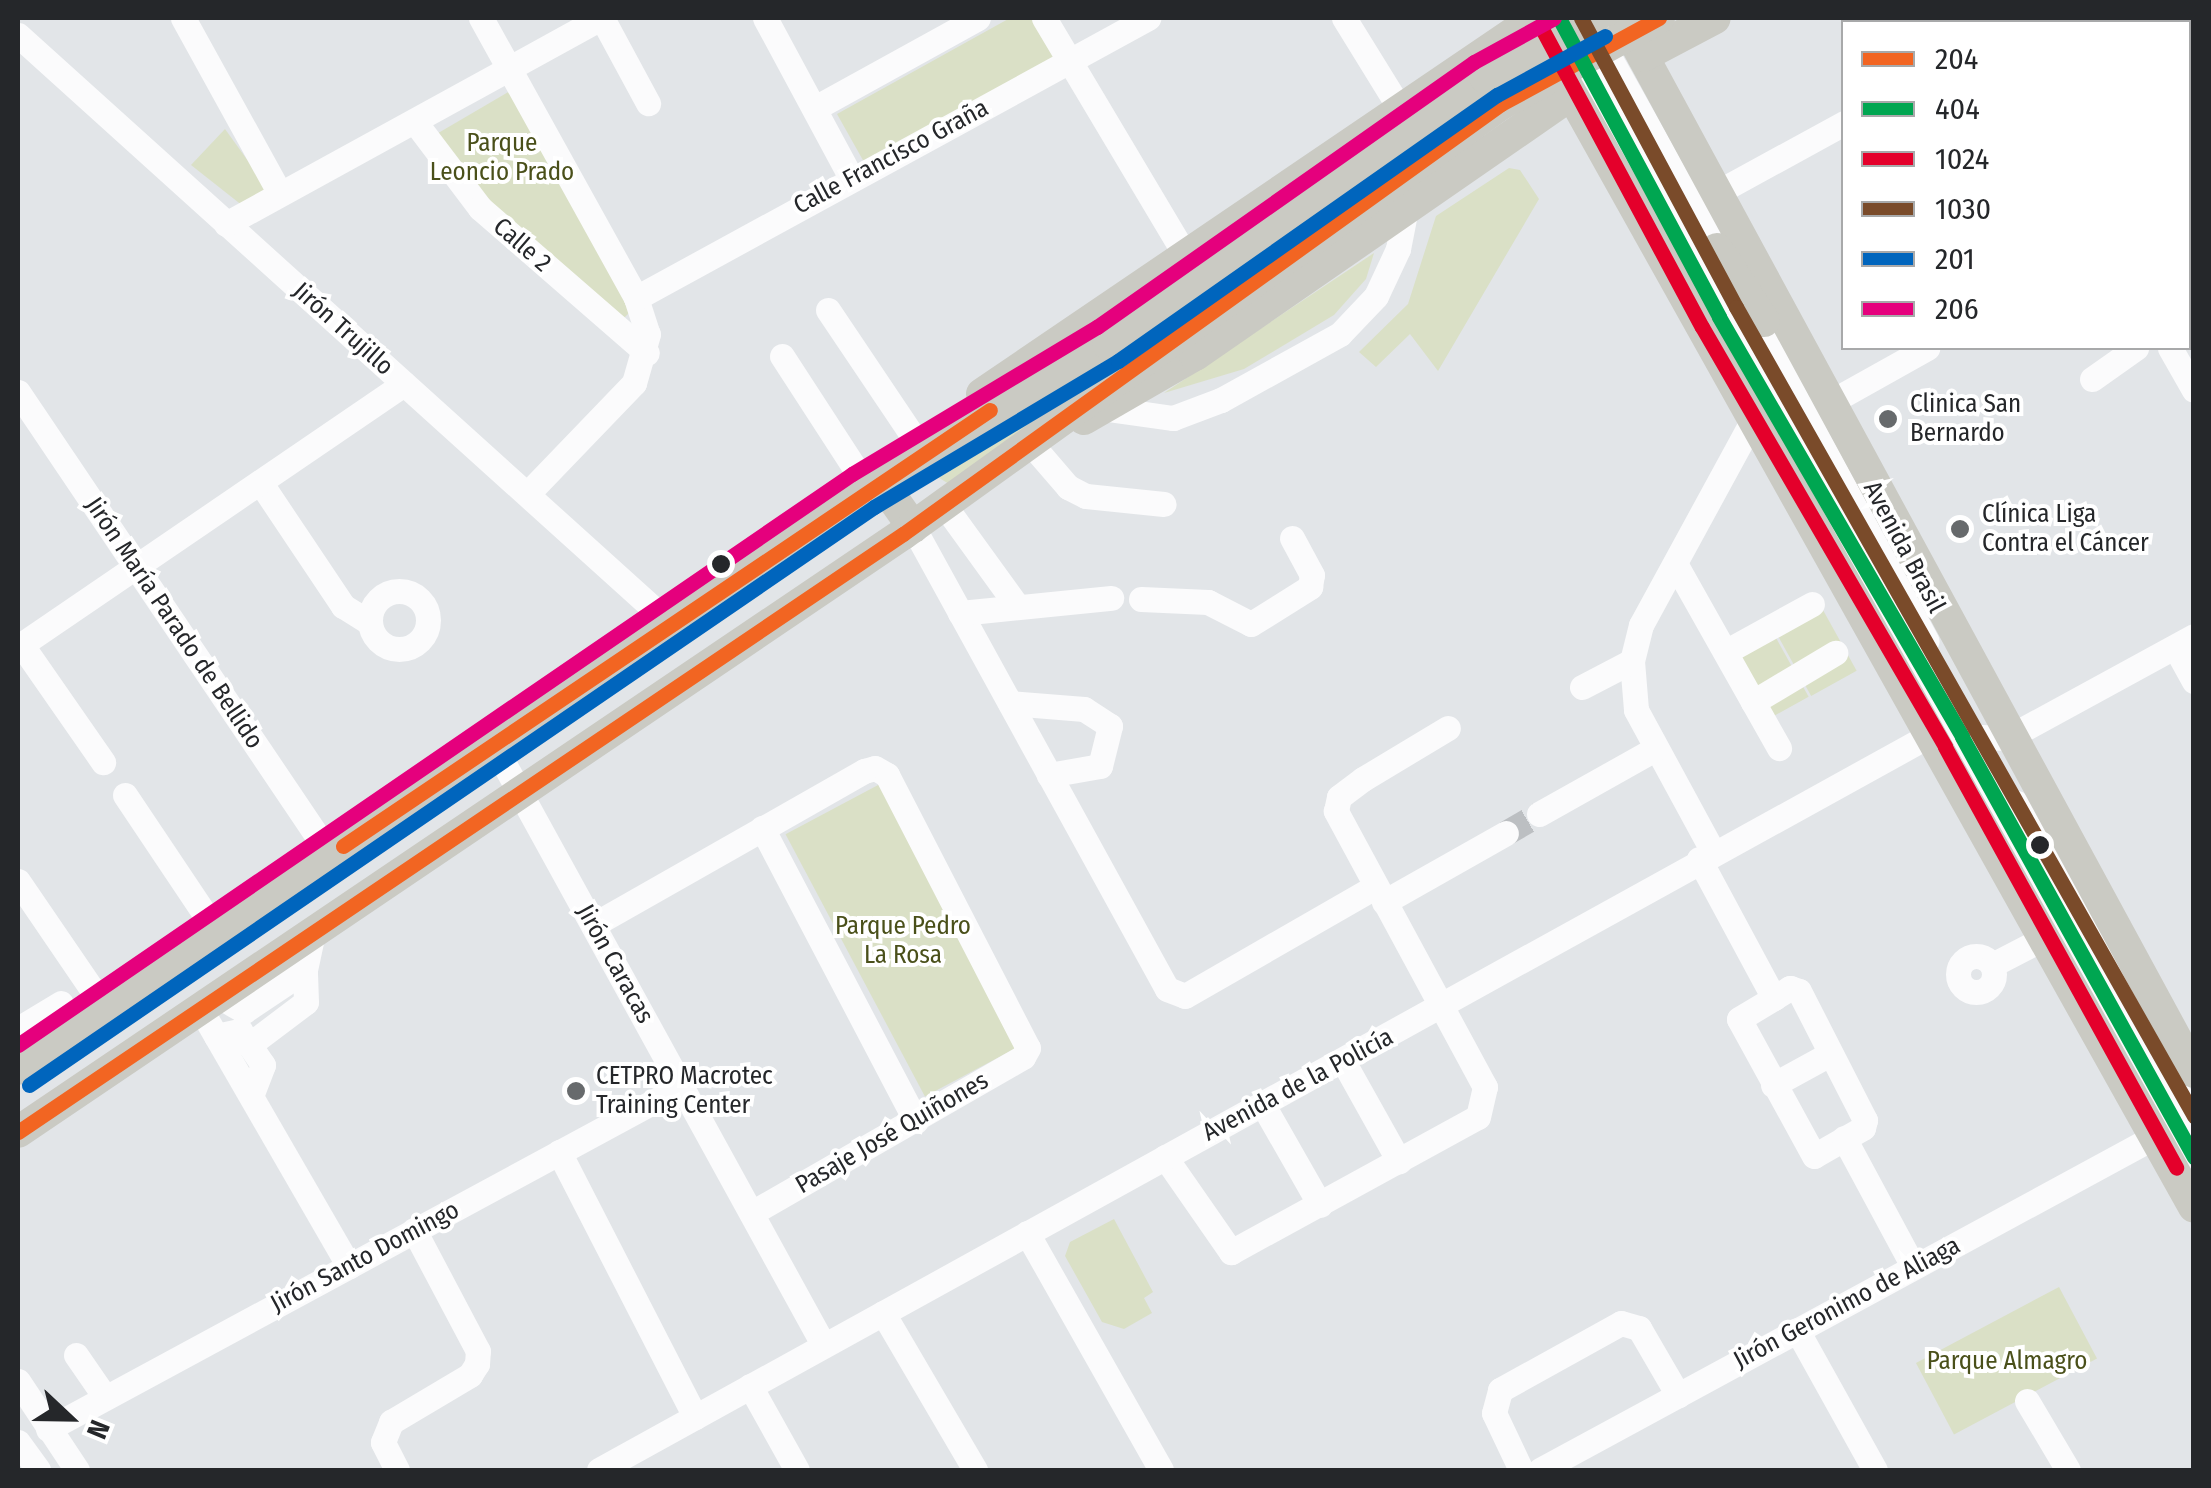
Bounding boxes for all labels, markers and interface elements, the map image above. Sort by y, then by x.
legend [1841,20,2191,350]
text: 204 [1935,41,1978,77]
text: 404 [1935,91,1980,127]
street label: Calle Francisco Graña [789,93,993,221]
park label: Parque Leoncio Prado [430,129,574,188]
text: 1024 [1935,141,1989,177]
text: 1030 [1935,191,1991,227]
street label: Calle 2 [487,212,557,278]
text: 201 [1935,241,1975,277]
street label: Jirón Trujillo [287,276,399,382]
text: 206 [1935,291,1979,327]
place label: Clinica San Bernardo [1910,390,2021,449]
marker: Clinica San Bernardo [1875,406,1901,432]
street label: Avenida Brasil [1857,476,1951,618]
street label: Jirón María Parado de Bellido [79,492,269,754]
place label: Clínica Liga Contra el Cáncer [1982,500,2149,559]
marker: Clínica Liga Contra el Cáncer [1947,516,1973,542]
unlabelled marker [711,554,731,574]
unlabelled marker [2030,835,2050,855]
street label: Jirón Caracas [570,899,660,1029]
park label: Parque Pedro La Rosa [835,912,971,971]
street label: Avenida de la Policía [1198,1022,1398,1148]
place label: CETPRO Macrotec Training Center [596,1062,773,1121]
street label: Pasaje José Quiñones [790,1066,994,1200]
marker: CETPRO Macrotec Training Center [565,1080,587,1102]
street label: Jirón Santo Domingo [266,1195,464,1319]
street label: Jirón Geronimo de Aliaga [1729,1231,1965,1375]
park label: Parque Almagro [1927,1346,2087,1376]
north arrow [20,1368,120,1468]
text: N [80,1415,117,1443]

